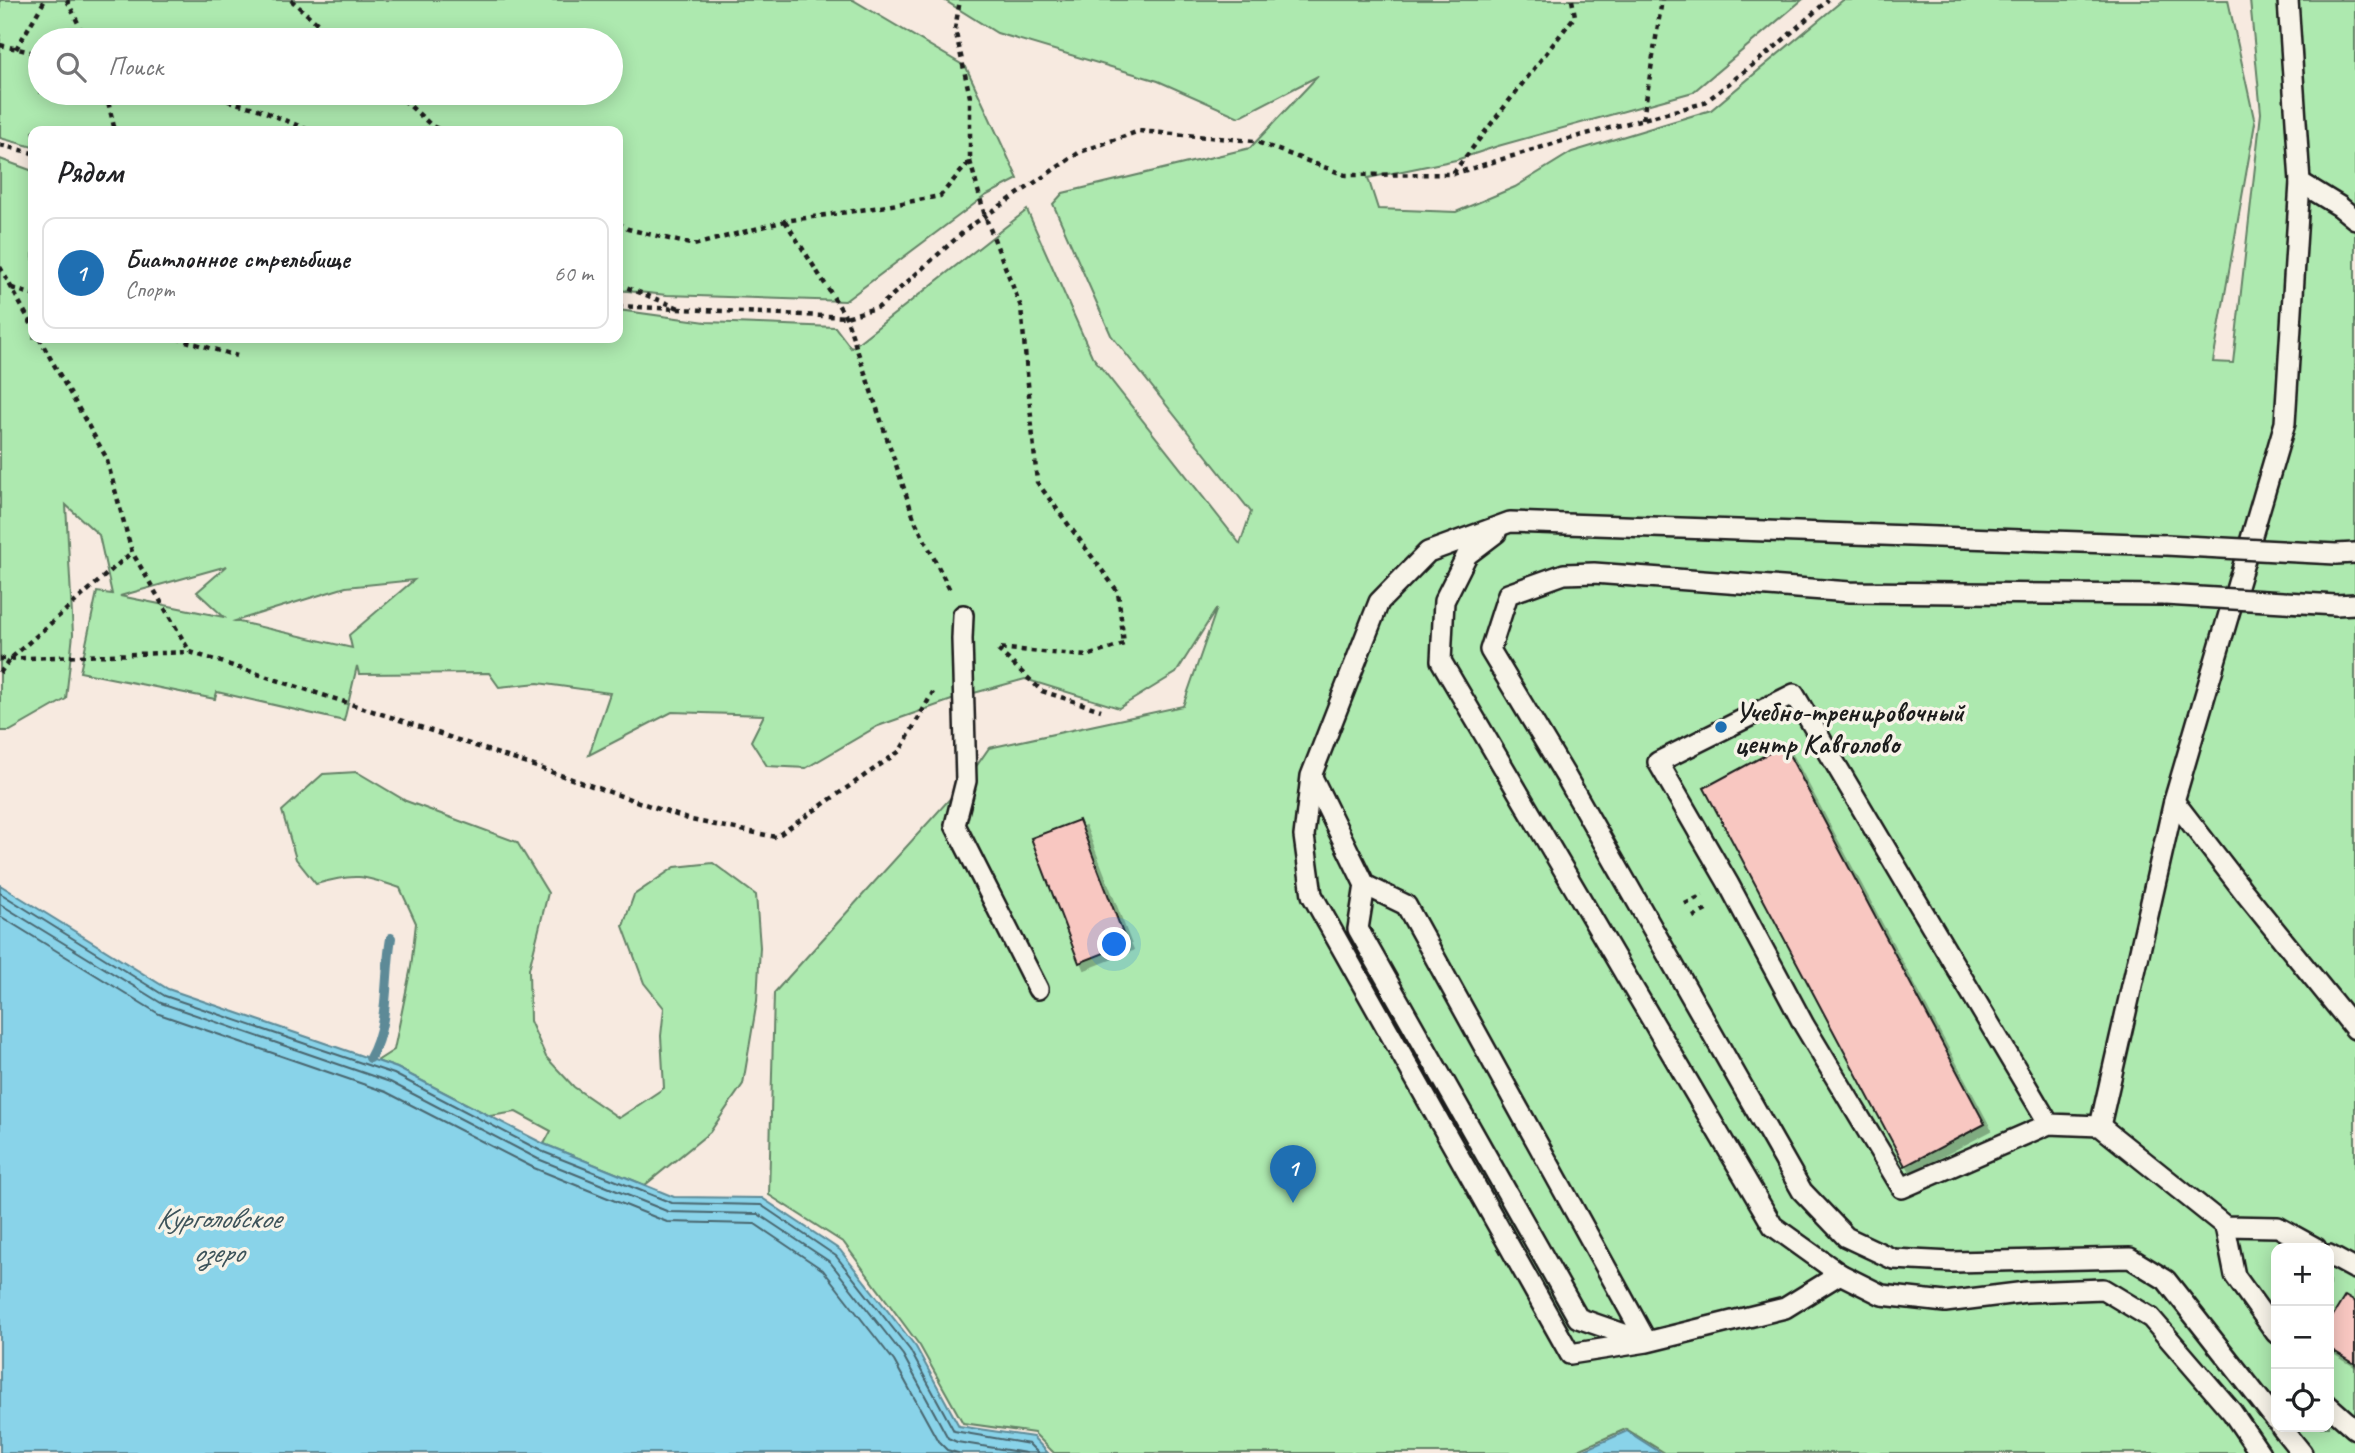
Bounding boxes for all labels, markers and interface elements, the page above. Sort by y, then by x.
search box [28,28,623,105]
icon: search [52,48,90,86]
text: Поиск [108,50,163,83]
text: Рядом [56,153,123,191]
text: Биатлонное стрельбище [125,242,350,275]
text: 1 [76,259,86,288]
text: 60 m [554,259,593,288]
text: Спорт [125,275,175,304]
place label: Учебно-тренировочный центр Кавголово [1735,694,1966,761]
marker: Учебно-тренировочный центр Кавголово [1713,719,1729,735]
your location [1097,927,1131,961]
pin: 1 [1270,1145,1316,1203]
water label: Курголовское озеро [156,1199,284,1271]
map controls [2271,1243,2334,1432]
button: + [2271,1243,2334,1306]
button: − [2271,1306,2334,1369]
button: locate [2271,1369,2334,1432]

